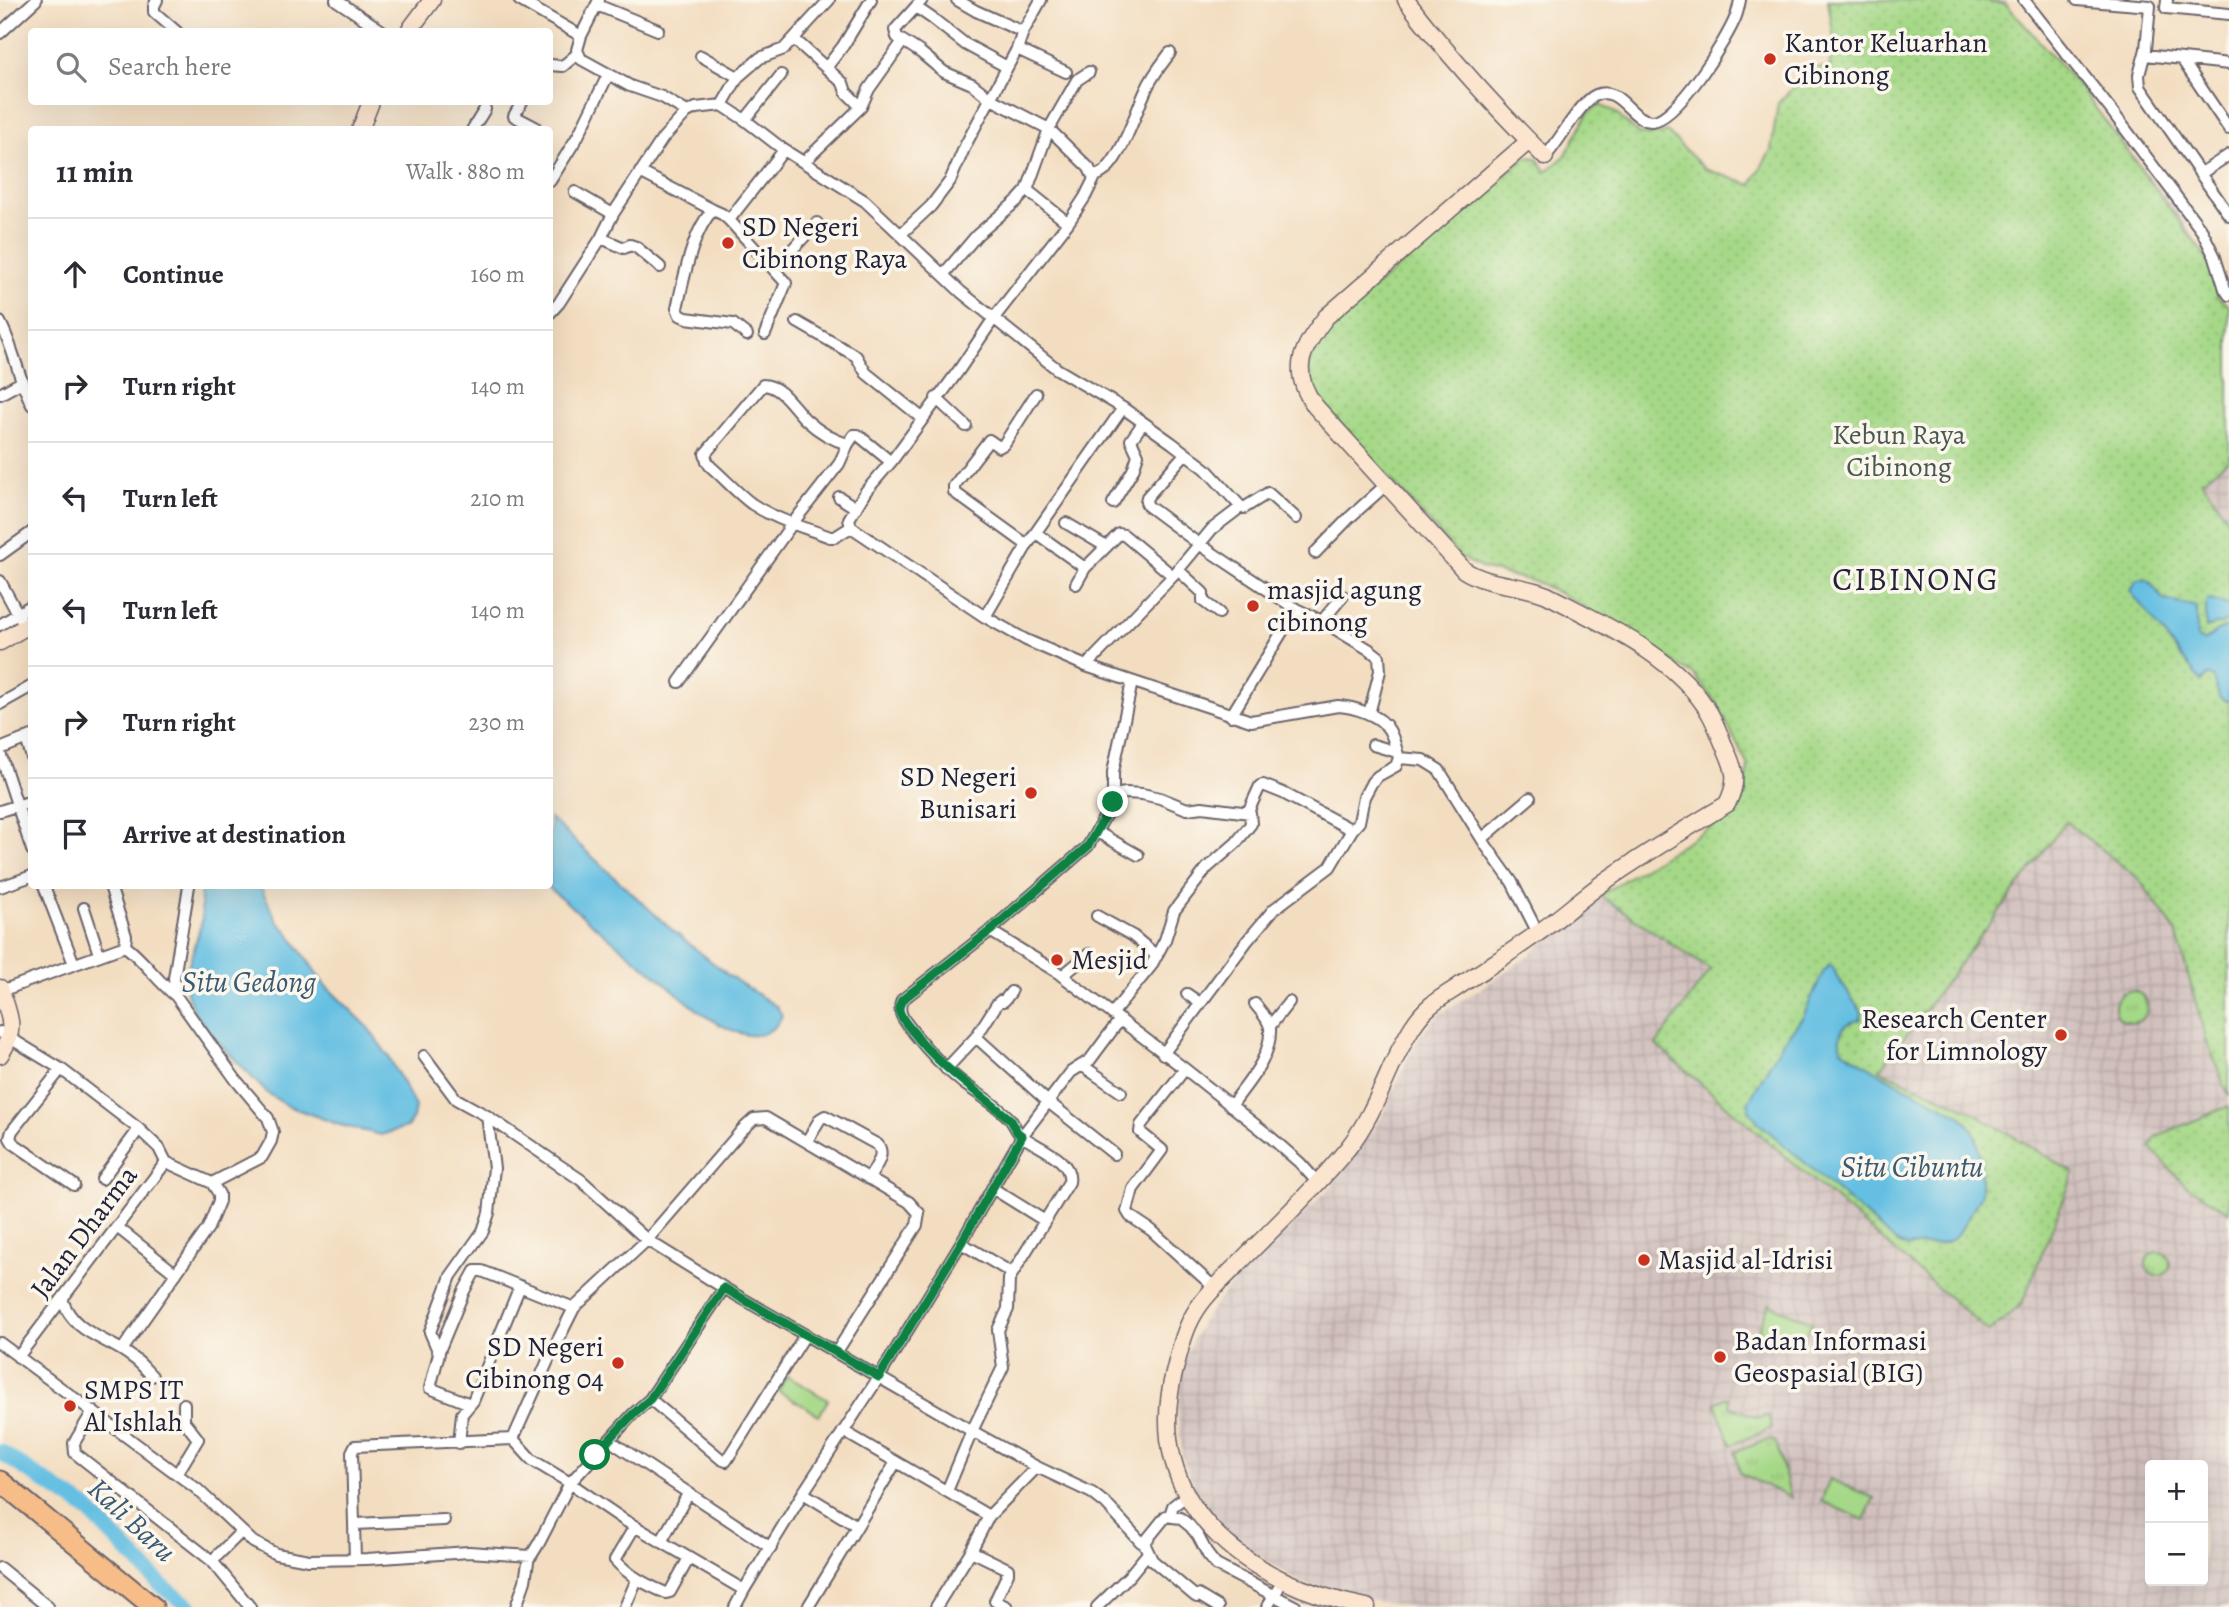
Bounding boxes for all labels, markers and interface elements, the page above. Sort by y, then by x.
place label: Kantor Keluarhan Cibinong [1784,24,1988,94]
search box [28,28,553,105]
icon: search [52,48,90,86]
text: Search here [108,49,232,84]
marker: Kantor Keluarhan Cibinong [1762,51,1778,67]
text: 11 min [56,152,133,192]
text: Walk · 880 m [406,156,525,187]
place label: SD Negeri Cibinong Raya [742,208,907,278]
marker: SD Negeri Cibinong Raya [720,235,736,251]
icon: ahead [56,255,94,293]
text: Continue [123,257,224,292]
text: 160 m [471,259,525,290]
icon: right [56,367,94,405]
text: Turn right [123,369,236,404]
text: 140 m [471,371,525,402]
park label: Kebun Raya Cibinong [1832,416,1966,486]
icon: left [56,479,94,517]
text: Turn left [123,481,218,516]
text: 210 m [470,483,525,514]
district label: CIBINONG [1832,557,2000,601]
place label: masjid agung cibinong [1267,571,1422,641]
icon: left [56,591,94,629]
text: Turn left [123,593,218,628]
text: 140 m [471,595,525,626]
marker: masjid agung cibinong [1245,598,1261,614]
icon: right [56,703,94,741]
text: Turn right [123,705,236,740]
text: 230 m [469,707,525,738]
place label: SD Negeri Bunisari [900,758,1017,828]
marker: SD Negeri Bunisari [1023,785,1039,801]
route end [1097,786,1128,817]
icon: arrive [56,815,94,853]
text: Arrive at destination [123,817,346,852]
place label: Mesjid [1071,941,1149,979]
marker: Mesjid [1049,952,1065,968]
water label: Situ Gedong [182,962,317,1002]
place label: Research Center for Limnology [1861,1000,2048,1070]
marker: Research Center for Limnology [2053,1027,2069,1043]
water label: Situ Cibuntu [1841,1147,1983,1187]
street label: Jalan Dharma [22,1158,146,1306]
place label: Masjid al-Idrisi [1658,1241,1833,1279]
marker: Masjid al-Idrisi [1636,1252,1652,1268]
place label: Badan Informasi Geospasial (BIG) [1734,1322,1927,1392]
place label: SD Negeri Cibinong 04 [465,1328,604,1398]
marker: Badan Informasi Geospasial (BIG) [1712,1349,1728,1365]
marker: SD Negeri Cibinong 04 [610,1355,626,1371]
place label: SMPS IT Al Ishlah [83,1371,183,1441]
marker: SMPS IT Al Ishlah [62,1398,78,1414]
route start [579,1439,610,1470]
map controls [2145,1460,2208,1586]
button: + [2145,1460,2208,1523]
water label: Kali Baru [79,1469,185,1571]
button: − [2145,1523,2208,1586]

